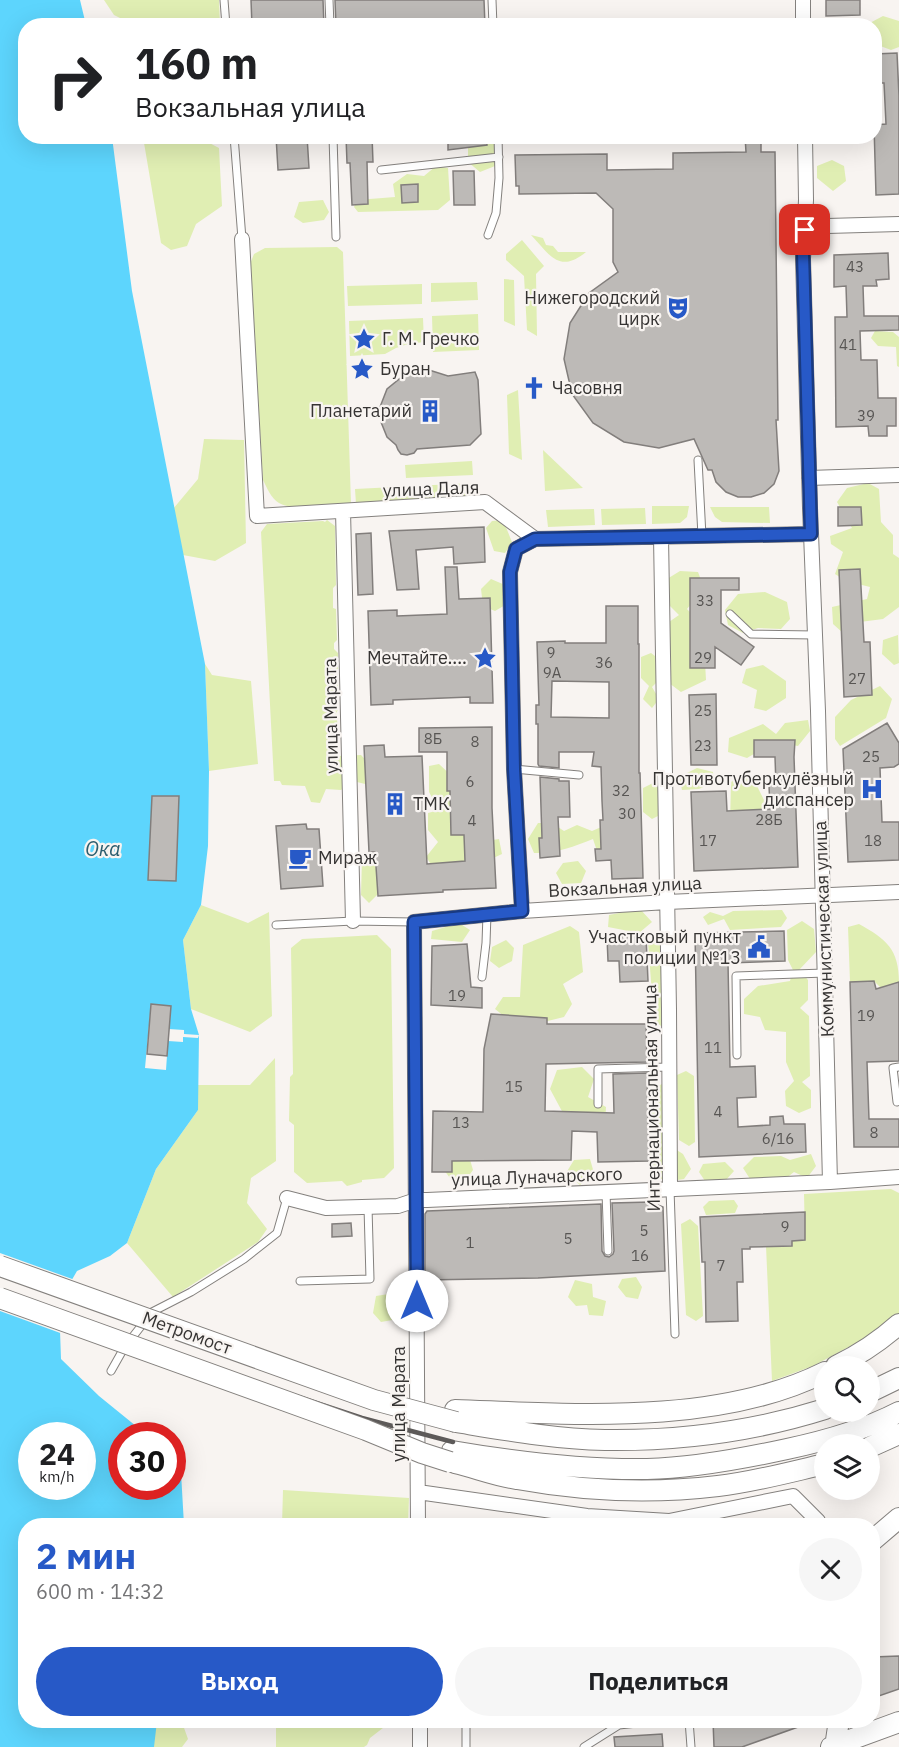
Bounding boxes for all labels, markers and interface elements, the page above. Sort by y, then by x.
text: 160 m [135,36,258,91]
icon: right [36,42,114,120]
text: Вокзальная улица [135,89,366,124]
pin [779,204,830,255]
icon: arrive [788,213,821,246]
house number: 43 [846,257,864,276]
place label: Нижегородский цирк [524,286,660,330]
theatre icon: Нижегородский цирк [665,295,691,321]
place icon: Г. М. Гречко [351,326,377,352]
place label: Г. М. Гречко [382,327,479,350]
house number: 41 [839,335,857,354]
place icon: Буран [349,356,375,382]
place label: Буран [380,357,431,380]
church icon: Часовня [521,375,547,401]
place label: Часовня [552,376,623,399]
building icon: Планетарий [417,398,443,424]
place label: Планетарий [310,399,412,422]
house number: 39 [857,406,875,425]
street label: улица Даля [382,475,480,502]
house number: 33 [696,591,714,610]
house number: 9 [546,643,556,662]
place icon: Мечтайте.... [472,645,498,671]
place label: Мечтайте.... [367,646,467,669]
house number: 29 [694,648,712,667]
house number: 36 [595,653,613,672]
street label: улица Марата [318,657,343,774]
house number: 9А [543,663,562,682]
house number: 27 [848,669,866,688]
house number: 25 [694,701,712,720]
house number: 8Б [424,729,442,748]
house number: 8 [470,732,480,751]
house number: 23 [694,736,712,755]
house number: 25 [862,747,880,766]
place label: Противотуберкулёзный диспансер [652,767,854,811]
house number: 6 [465,772,475,791]
hospital icon: Противотуберкулёзный диспансер [859,776,885,802]
house number: 32 [612,781,630,800]
building icon: ТМК [382,791,408,817]
place label: ТМК [413,792,450,815]
house number: 30 [618,804,636,823]
house number: 28Б [755,810,783,829]
house number: 4 [467,811,477,830]
street label: Коммунистическая улица [808,820,839,1038]
house number: 17 [699,831,717,850]
house number: 18 [864,831,882,850]
water label: Ока [85,835,121,862]
cafe icon: Мираж [287,845,313,871]
place label: Мираж [318,846,377,869]
street label: Вокзальная улица [548,871,703,902]
place label: Участковый пункт полиции №13 [588,925,742,969]
public building icon: Участковый пункт полиции №13 [746,934,772,960]
street label: Интернациональная улица [638,984,665,1212]
house number: 19 [448,986,466,1005]
house number: 19 [857,1006,875,1025]
house number: 11 [704,1038,722,1057]
house number: 15 [505,1077,523,1096]
house number: 4 [713,1102,723,1121]
house number: 13 [452,1113,470,1132]
house number: 8 [869,1123,879,1142]
house number: 6/16 [762,1129,794,1148]
street label: улица Луначарского [451,1162,623,1191]
house number: 9 [780,1217,790,1236]
house number: 5 [639,1221,649,1240]
house number: 5 [563,1229,573,1248]
house number: 1 [465,1233,475,1252]
house number: 16 [631,1246,649,1265]
house number: 7 [716,1256,726,1275]
position arrow [385,1269,449,1333]
street label: Метромост [139,1306,236,1359]
street label: улица Марата [387,1346,410,1462]
map controls [814,1356,880,1500]
button: search [814,1356,880,1422]
speed limit sign: 30 [108,1422,186,1500]
text: 24 [39,1434,75,1473]
button: layers [814,1434,880,1500]
text: km/h [39,1467,75,1486]
text: 2 мин [36,1532,136,1579]
button: close [799,1538,862,1601]
text: 600 m · 14:32 [36,1578,164,1605]
button: Выход [36,1647,443,1716]
button: Поделиться [455,1647,862,1716]

